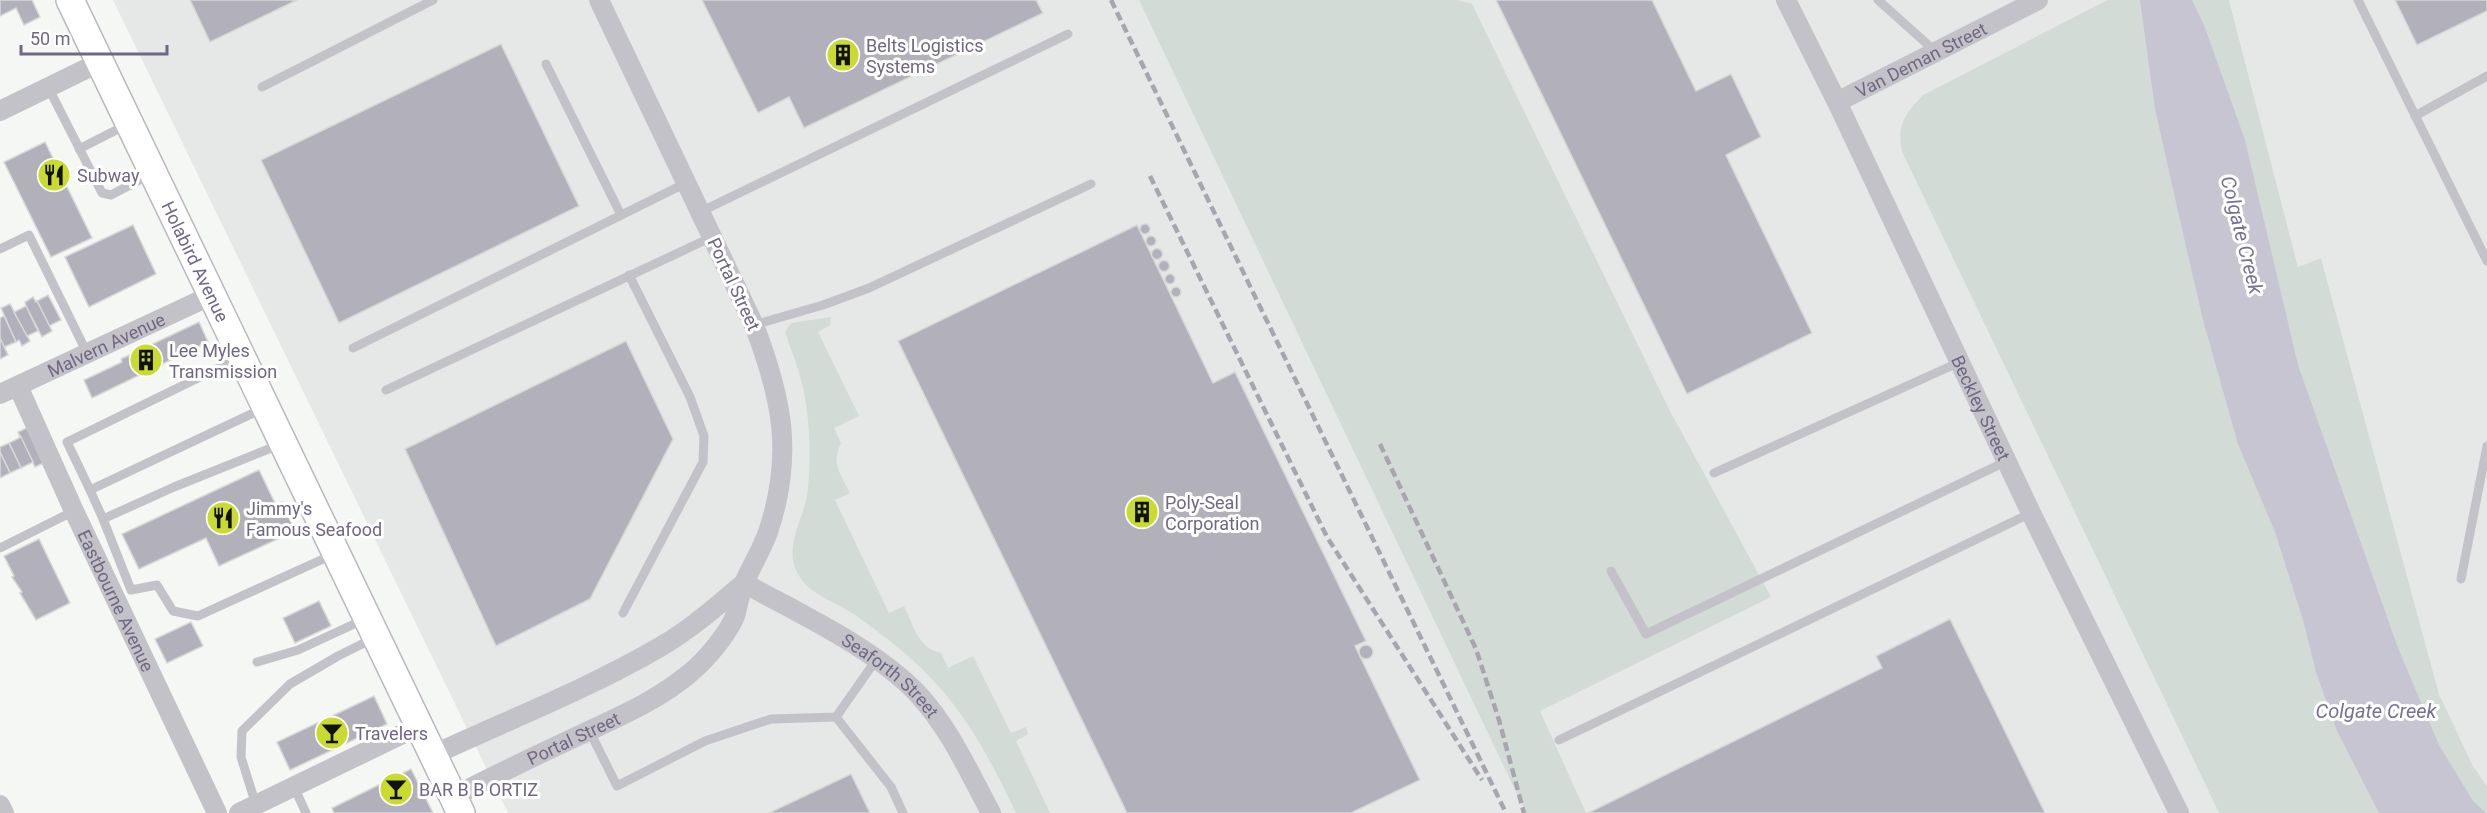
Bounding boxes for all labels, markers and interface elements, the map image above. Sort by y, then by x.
street label: Van Deman Street [1852,17,1990,101]
scale bar [21,18,166,56]
text: 50 m [30,28,70,49]
place label: Belts Logistics Systems [866,35,984,77]
building icon: Belts Logistics Systems [825,37,861,73]
restaurant icon: Subway [36,157,72,193]
place label: Subway [77,165,140,186]
water label: Colgate Creek [2216,173,2269,298]
street label: Holabird Avenue [158,198,234,325]
street label: Portal Street [703,234,765,334]
street label: Malvern Avenue [44,308,168,381]
place label: Lee Myles Transmission [169,340,277,382]
building icon: Lee Myles Transmission [128,342,164,378]
street label: Beckley Street [1948,352,2015,464]
place label: Poly-Seal Corporation [1165,492,1259,534]
building icon: Poly-Seal Corporation [1124,494,1160,530]
place label: Jimmy's Famous Seafood [246,498,382,540]
restaurant icon: Jimmy's Famous Seafood [205,500,241,536]
street label: Eastbourne Avenue [74,526,159,675]
street label: Seaforth Street [838,629,944,721]
water label: Colgate Creek [2316,699,2438,723]
street label: Portal Street [524,707,623,769]
bar icon: Travelers [314,715,350,751]
place label: Travelers [355,723,428,744]
bar icon: BAR B B ORTIZ [378,771,414,807]
place label: BAR B B ORTIZ [419,779,538,800]

